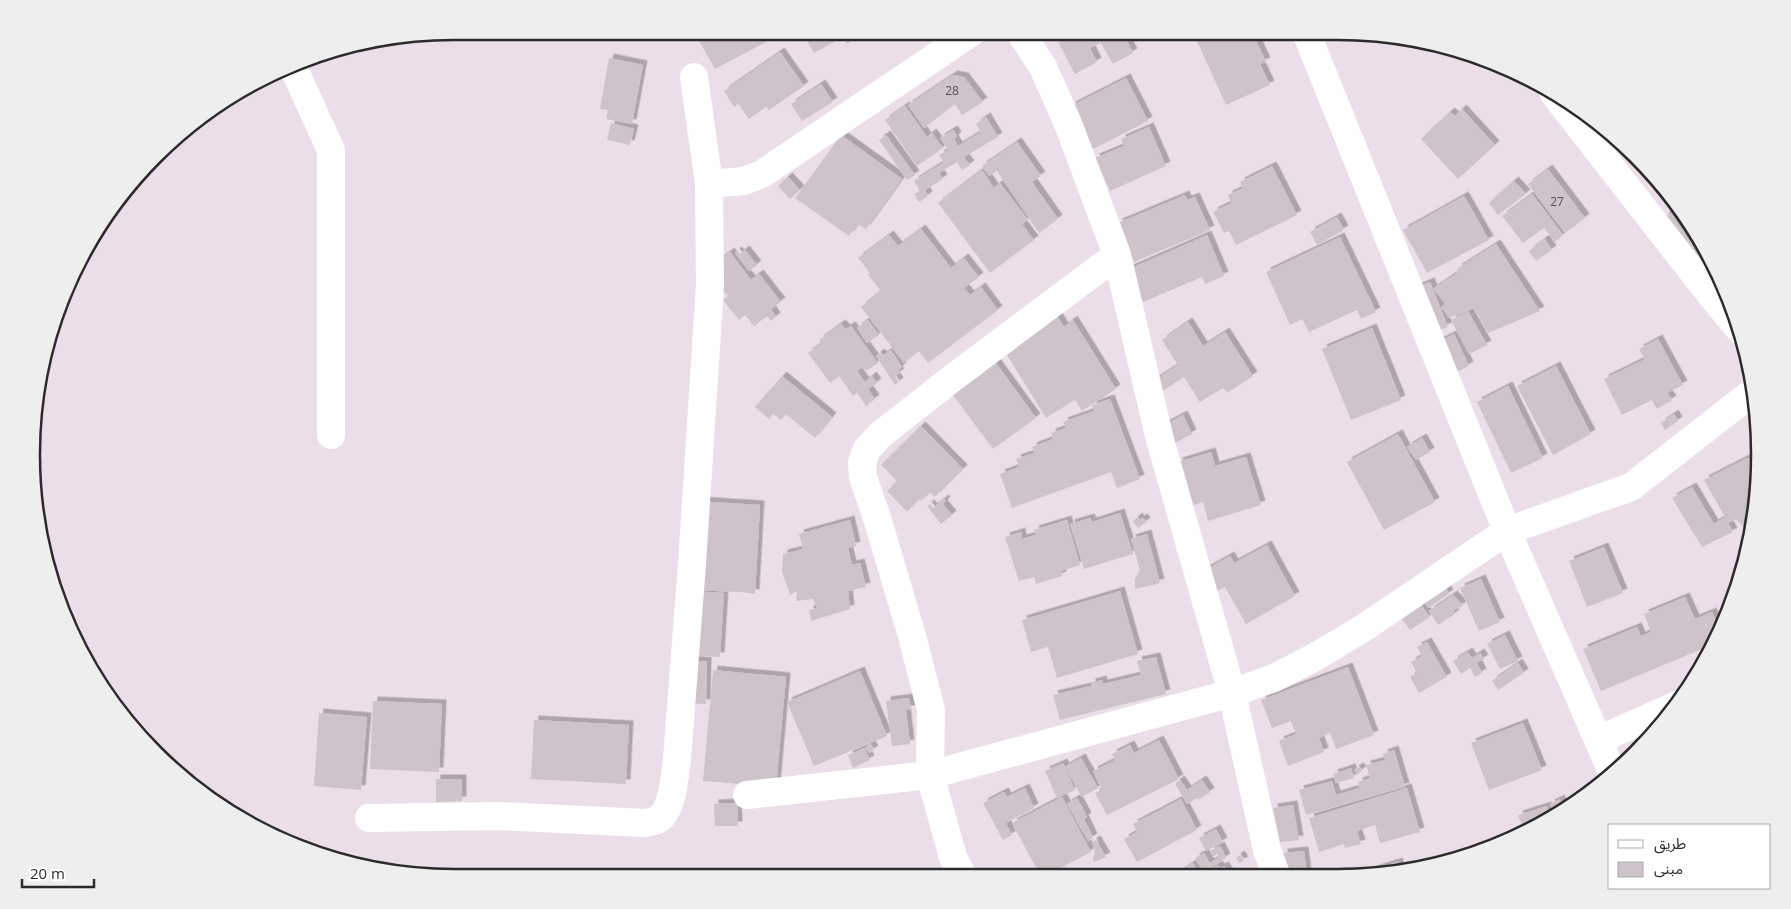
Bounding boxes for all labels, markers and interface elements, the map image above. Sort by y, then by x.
house number: 28 [945,82,959,99]
house number: 27 [1550,193,1564,210]
legend [1608,824,1771,889]
text: طريق [1654,833,1686,854]
scale bar [22,856,95,888]
text: مبنى [1654,858,1683,878]
text: 20 m [30,863,65,883]

